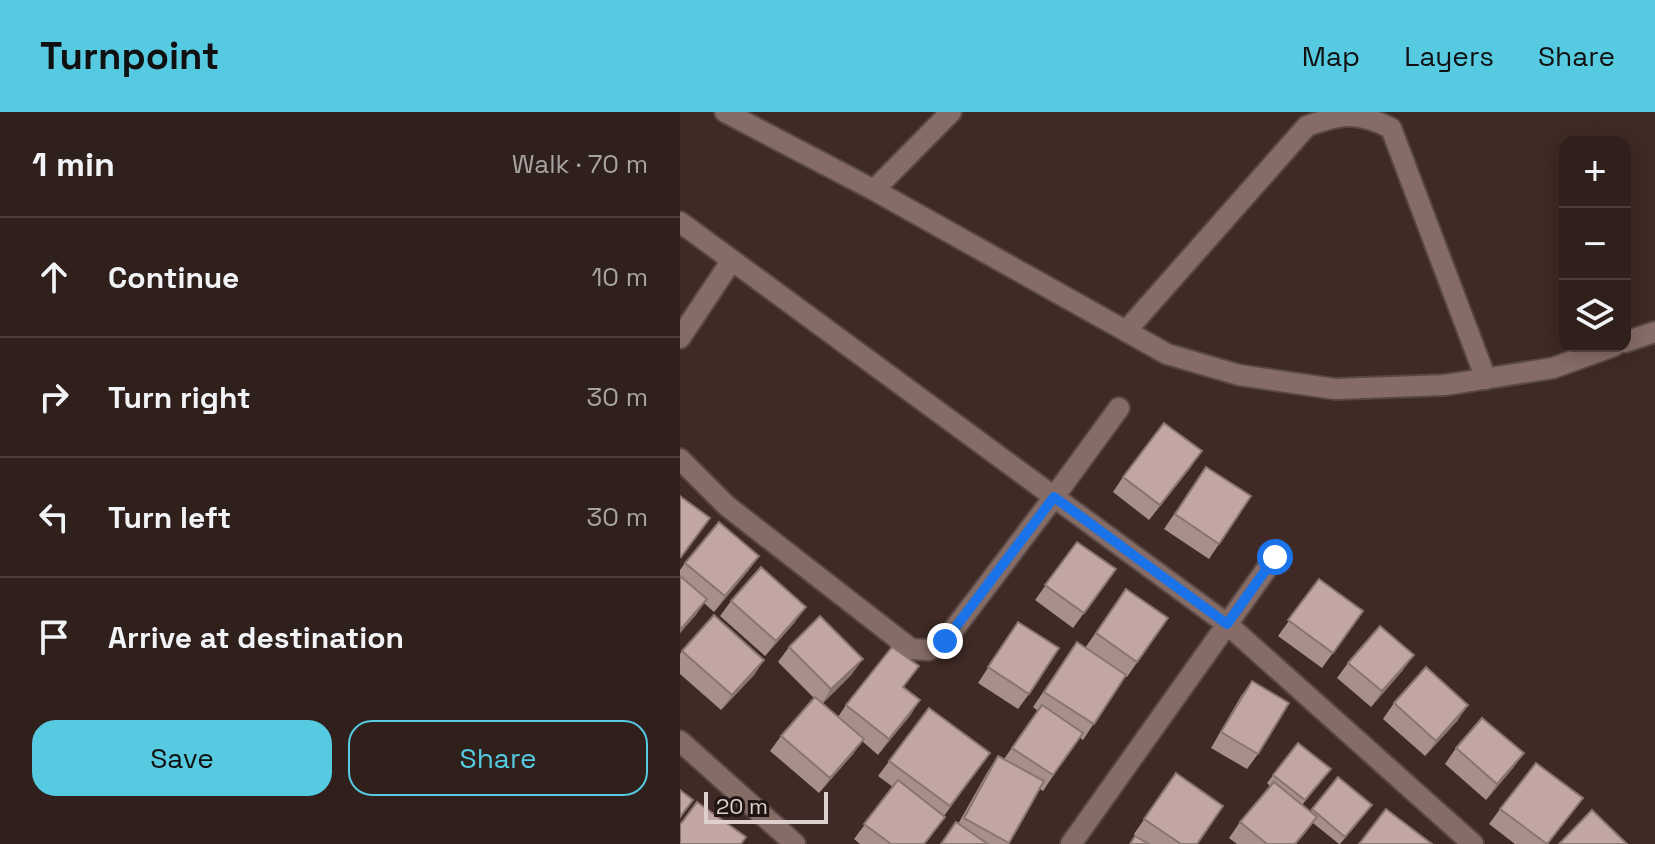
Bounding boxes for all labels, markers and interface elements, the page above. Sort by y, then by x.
text: Turnpoint [40,32,219,80]
text: Map [1302,38,1360,74]
text: Layers [1404,38,1494,74]
text: Share [1538,38,1615,74]
map controls [1559,136,1631,352]
button: + [1559,136,1631,208]
text: 1 min [32,143,115,186]
text: Walk · 70 m [512,147,648,181]
button: − [1559,208,1631,280]
icon: ahead [32,255,76,299]
text: Continue [108,258,239,297]
text: 10 m [591,260,648,294]
button: layers [1559,280,1631,352]
icon: right [32,375,76,419]
text: Turn right [108,378,251,417]
text: 30 m [587,380,648,414]
icon: left [32,495,76,539]
text: Turn left [108,498,231,537]
text: 30 m [587,500,648,534]
route start [1257,539,1293,575]
icon: arrive [32,615,76,659]
text: Arrive at destination [108,618,404,657]
route end [927,623,963,659]
button: Save [32,720,332,796]
button: Share [348,720,648,796]
scale bar [704,788,828,824]
text: 20 m [716,792,768,820]

